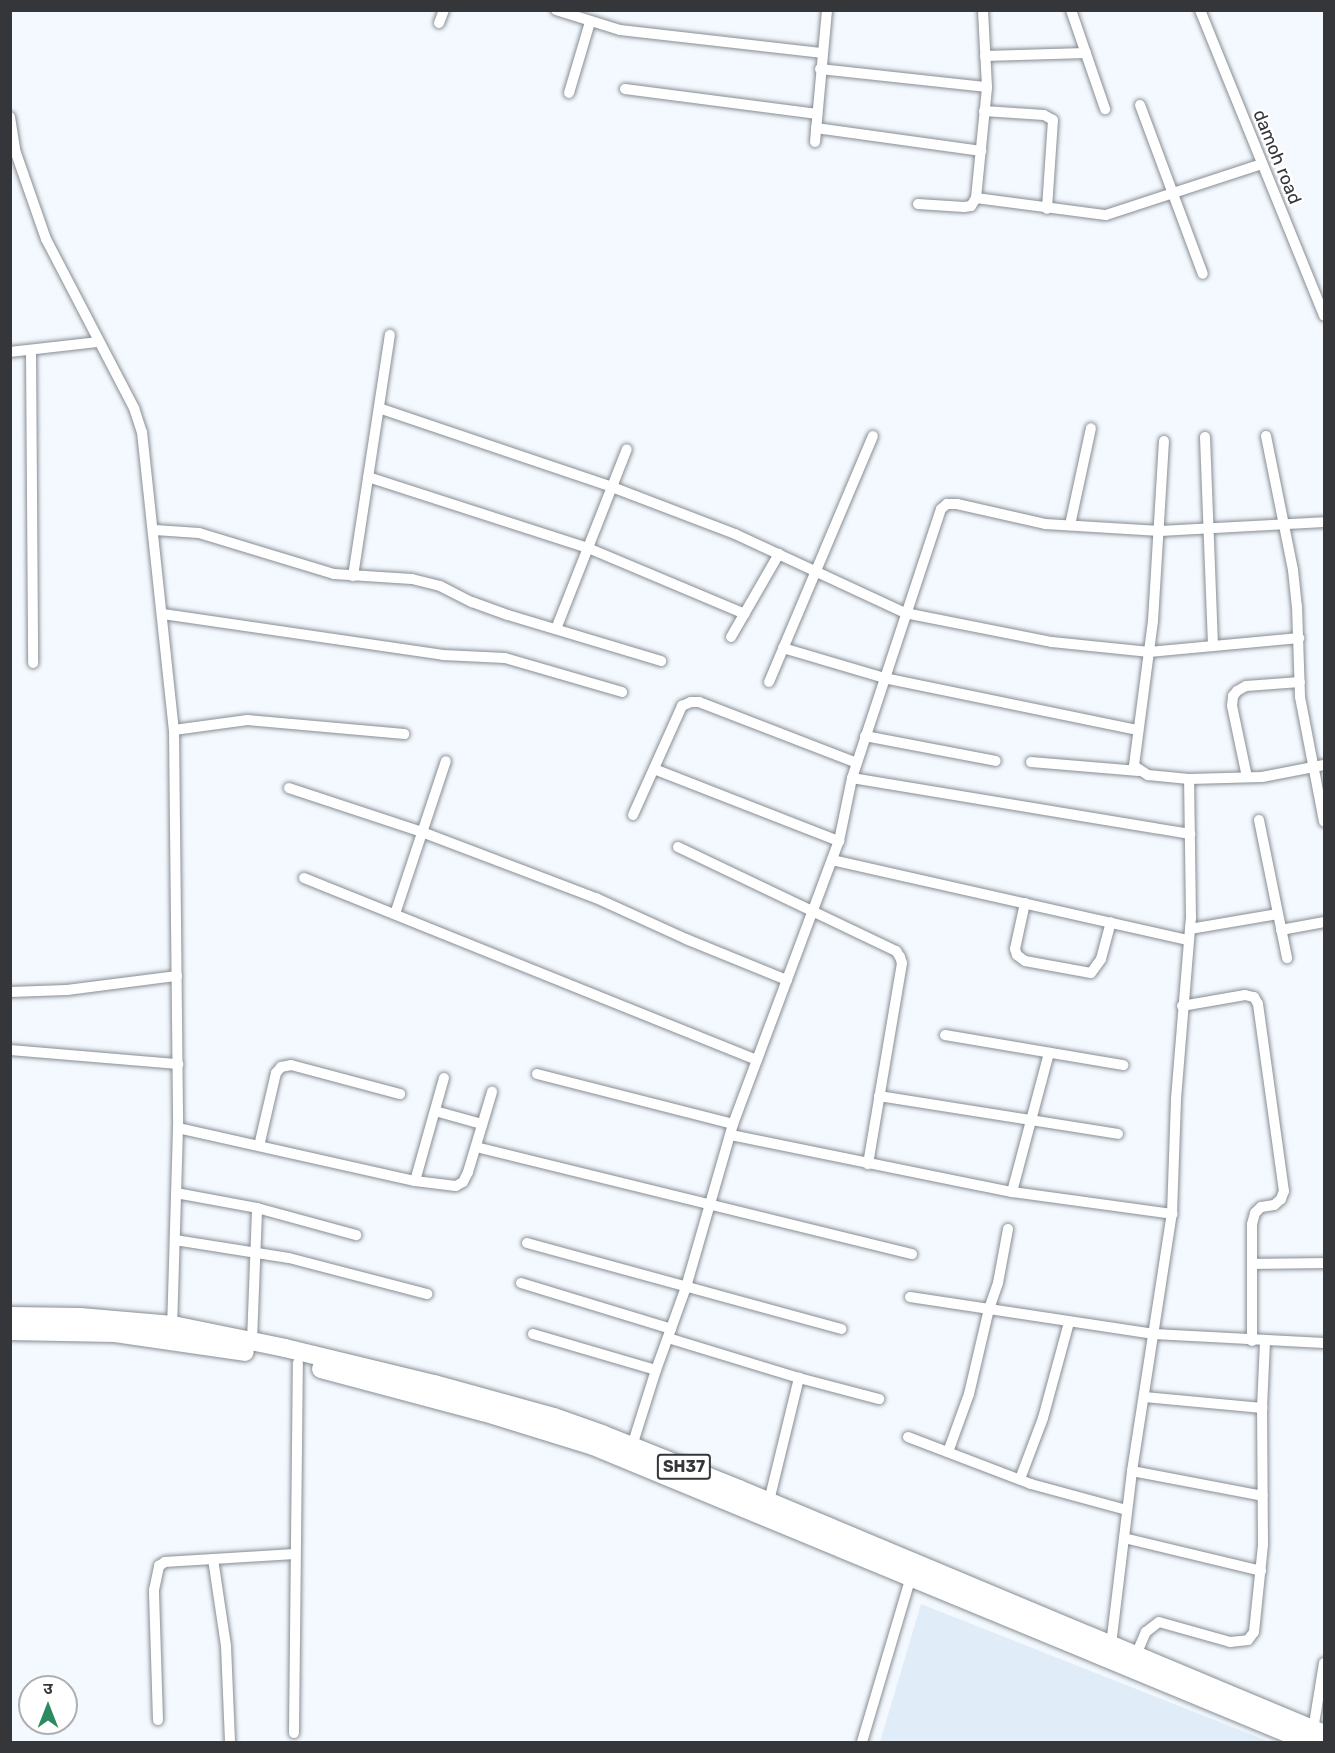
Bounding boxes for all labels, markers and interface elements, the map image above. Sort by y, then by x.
street label: damoh road [1248,107,1306,207]
road number: SH37 [656,1454,712,1480]
north arrow [18,1675,78,1735]
text: उ [43,1679,53,1698]

